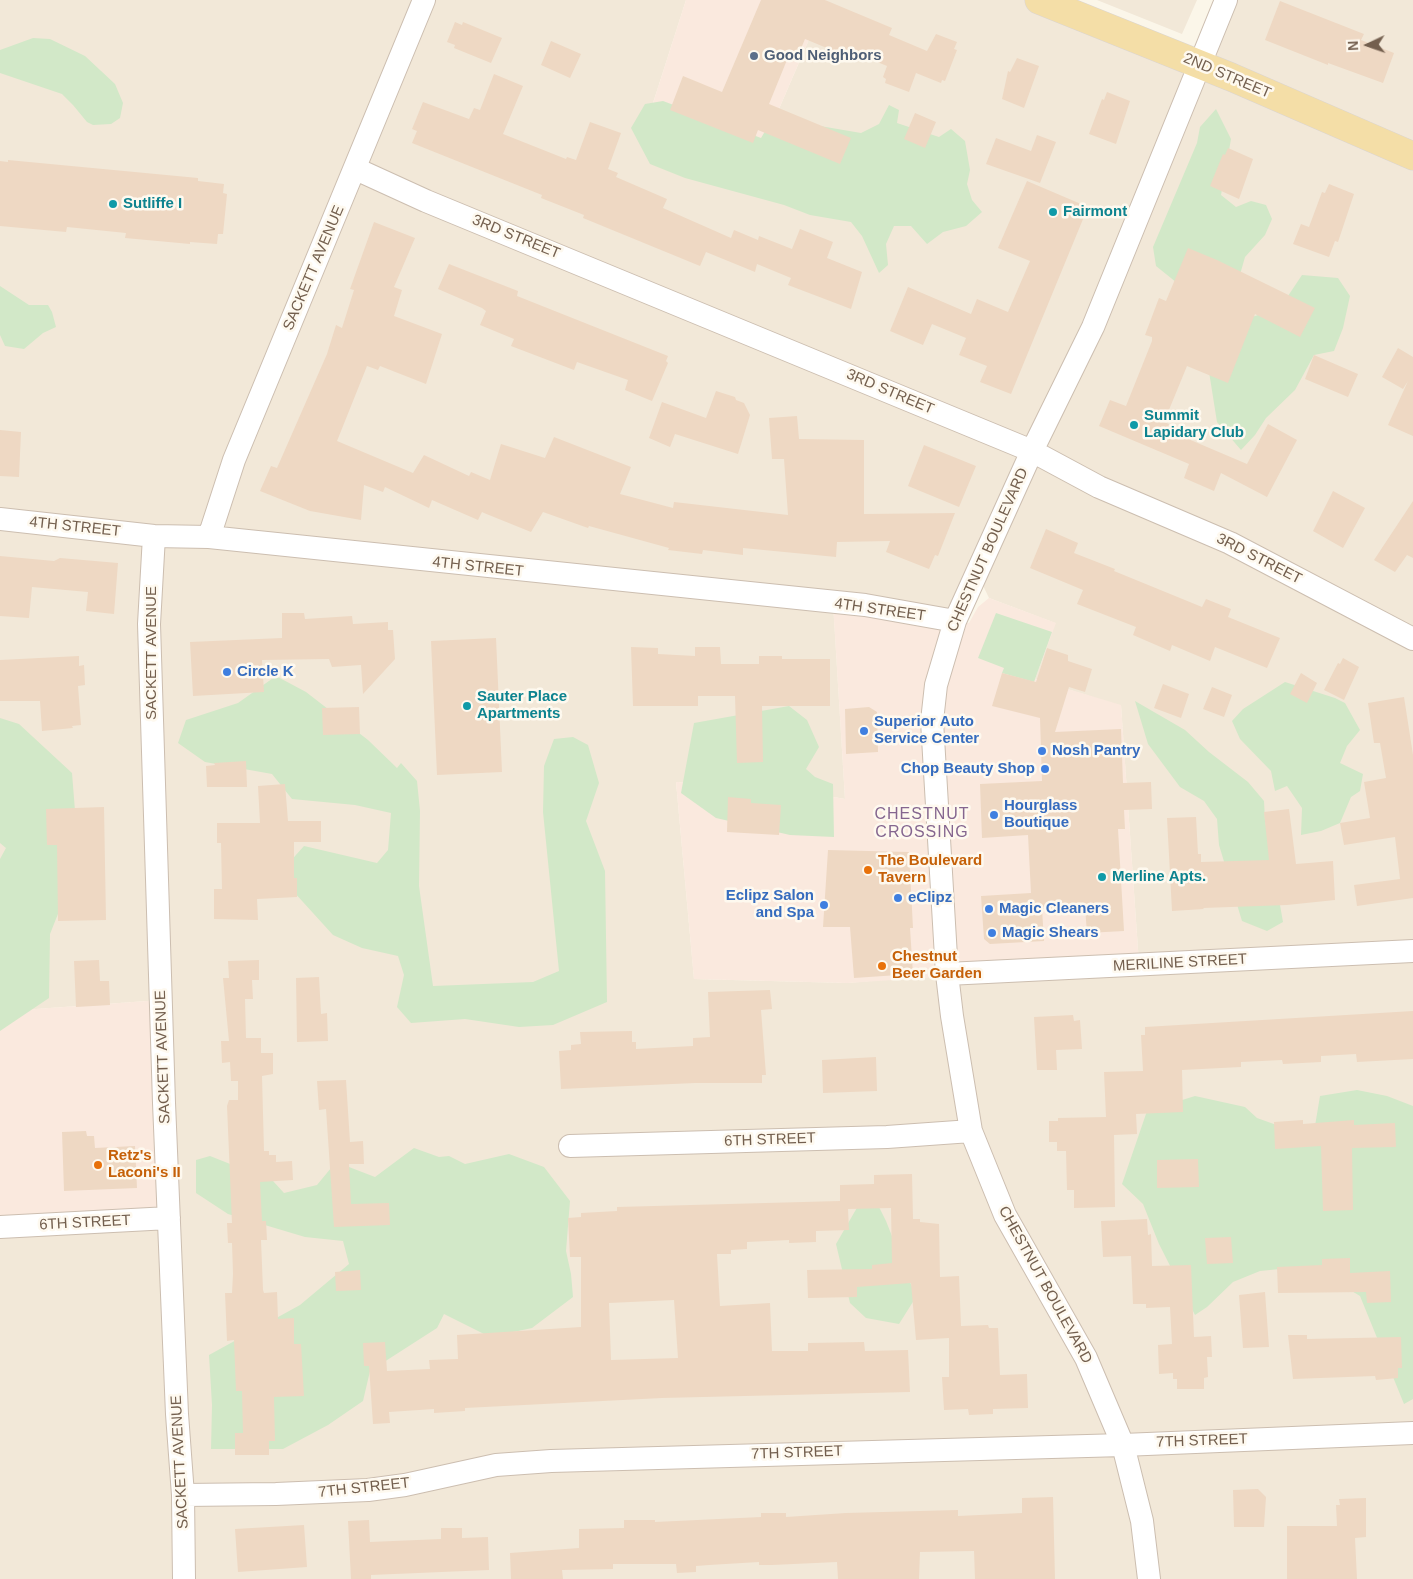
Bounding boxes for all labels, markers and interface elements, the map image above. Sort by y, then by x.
north arrow [1343,20,1393,70]
text: N [1345,40,1361,51]
place label: Good Neighbors [764,47,881,65]
street label: 2ND STREET [1181,49,1273,103]
marker: Good Neighbors [748,50,760,62]
place label: Sutliffe I [123,195,182,213]
marker: Sutliffe I [107,198,119,210]
street label: SACKETT AVENUE [280,203,348,333]
place label: Fairmont [1063,203,1127,221]
marker: Fairmont [1047,206,1059,218]
street label: 3RD STREET [469,211,563,263]
street label: 3RD STREET [844,365,936,419]
place label: Summit Lapidary Club [1144,407,1244,442]
marker: Summit Lapidary Club [1128,419,1140,431]
street label: CHESTNUT BOULEVARD [944,465,1032,635]
street label: 4TH STREET [28,513,122,541]
street label: 3RD STREET [1213,530,1305,588]
street label: 4TH STREET [431,553,525,581]
street label: SACKETT AVENUE [143,586,161,720]
street label: 4TH STREET [833,595,927,625]
place label: Circle K [237,663,294,681]
marker: Circle K [221,666,233,678]
place label: Sauter Place Apartments [477,688,567,723]
marker: Sauter Place Apartments [461,700,473,712]
place label: Superior Auto Service Center [874,713,979,748]
marker: Superior Auto Service Center [858,725,870,737]
place label: Nosh Pantry [1052,742,1140,760]
marker: Nosh Pantry [1036,745,1048,757]
place label: Chop Beauty Shop [901,760,1035,778]
marker: Chop Beauty Shop [1039,763,1051,775]
place label: Hourglass Boutique [1004,797,1077,832]
district label: CHESTNUT CROSSING [873,805,971,843]
marker: Hourglass Boutique [988,809,1000,821]
place label: The Boulevard Tavern [878,852,982,887]
marker: The Boulevard Tavern [862,864,874,876]
place label: Merline Apts. [1112,868,1206,886]
marker: Merline Apts. [1096,871,1108,883]
place label: Eclipz Salon and Spa [726,887,814,922]
place label: eClipz [908,889,952,907]
marker: eClipz [892,892,904,904]
marker: Eclipz Salon and Spa [818,899,830,911]
place label: Magic Cleaners [999,900,1109,918]
marker: Magic Cleaners [983,903,995,915]
place label: Magic Shears [1002,924,1099,942]
marker: Magic Shears [986,927,998,939]
place label: Chestnut Beer Garden [892,948,982,983]
street label: MERILINE STREET [1113,951,1247,975]
marker: Chestnut Beer Garden [876,960,888,972]
street label: SACKETT AVENUE [152,990,174,1124]
street label: 6TH STREET [724,1129,816,1151]
place label: Retz's Laconi's II [108,1147,181,1182]
marker: Retz's Laconi's II [92,1159,104,1171]
street label: CHESTNUT BOULEVARD [994,1203,1096,1367]
street label: 6TH STREET [39,1212,131,1234]
street label: SACKETT AVENUE [168,1395,192,1529]
street label: 7TH STREET [1156,1430,1248,1452]
street label: 7TH STREET [751,1442,843,1464]
street label: 7TH STREET [317,1474,411,1502]

